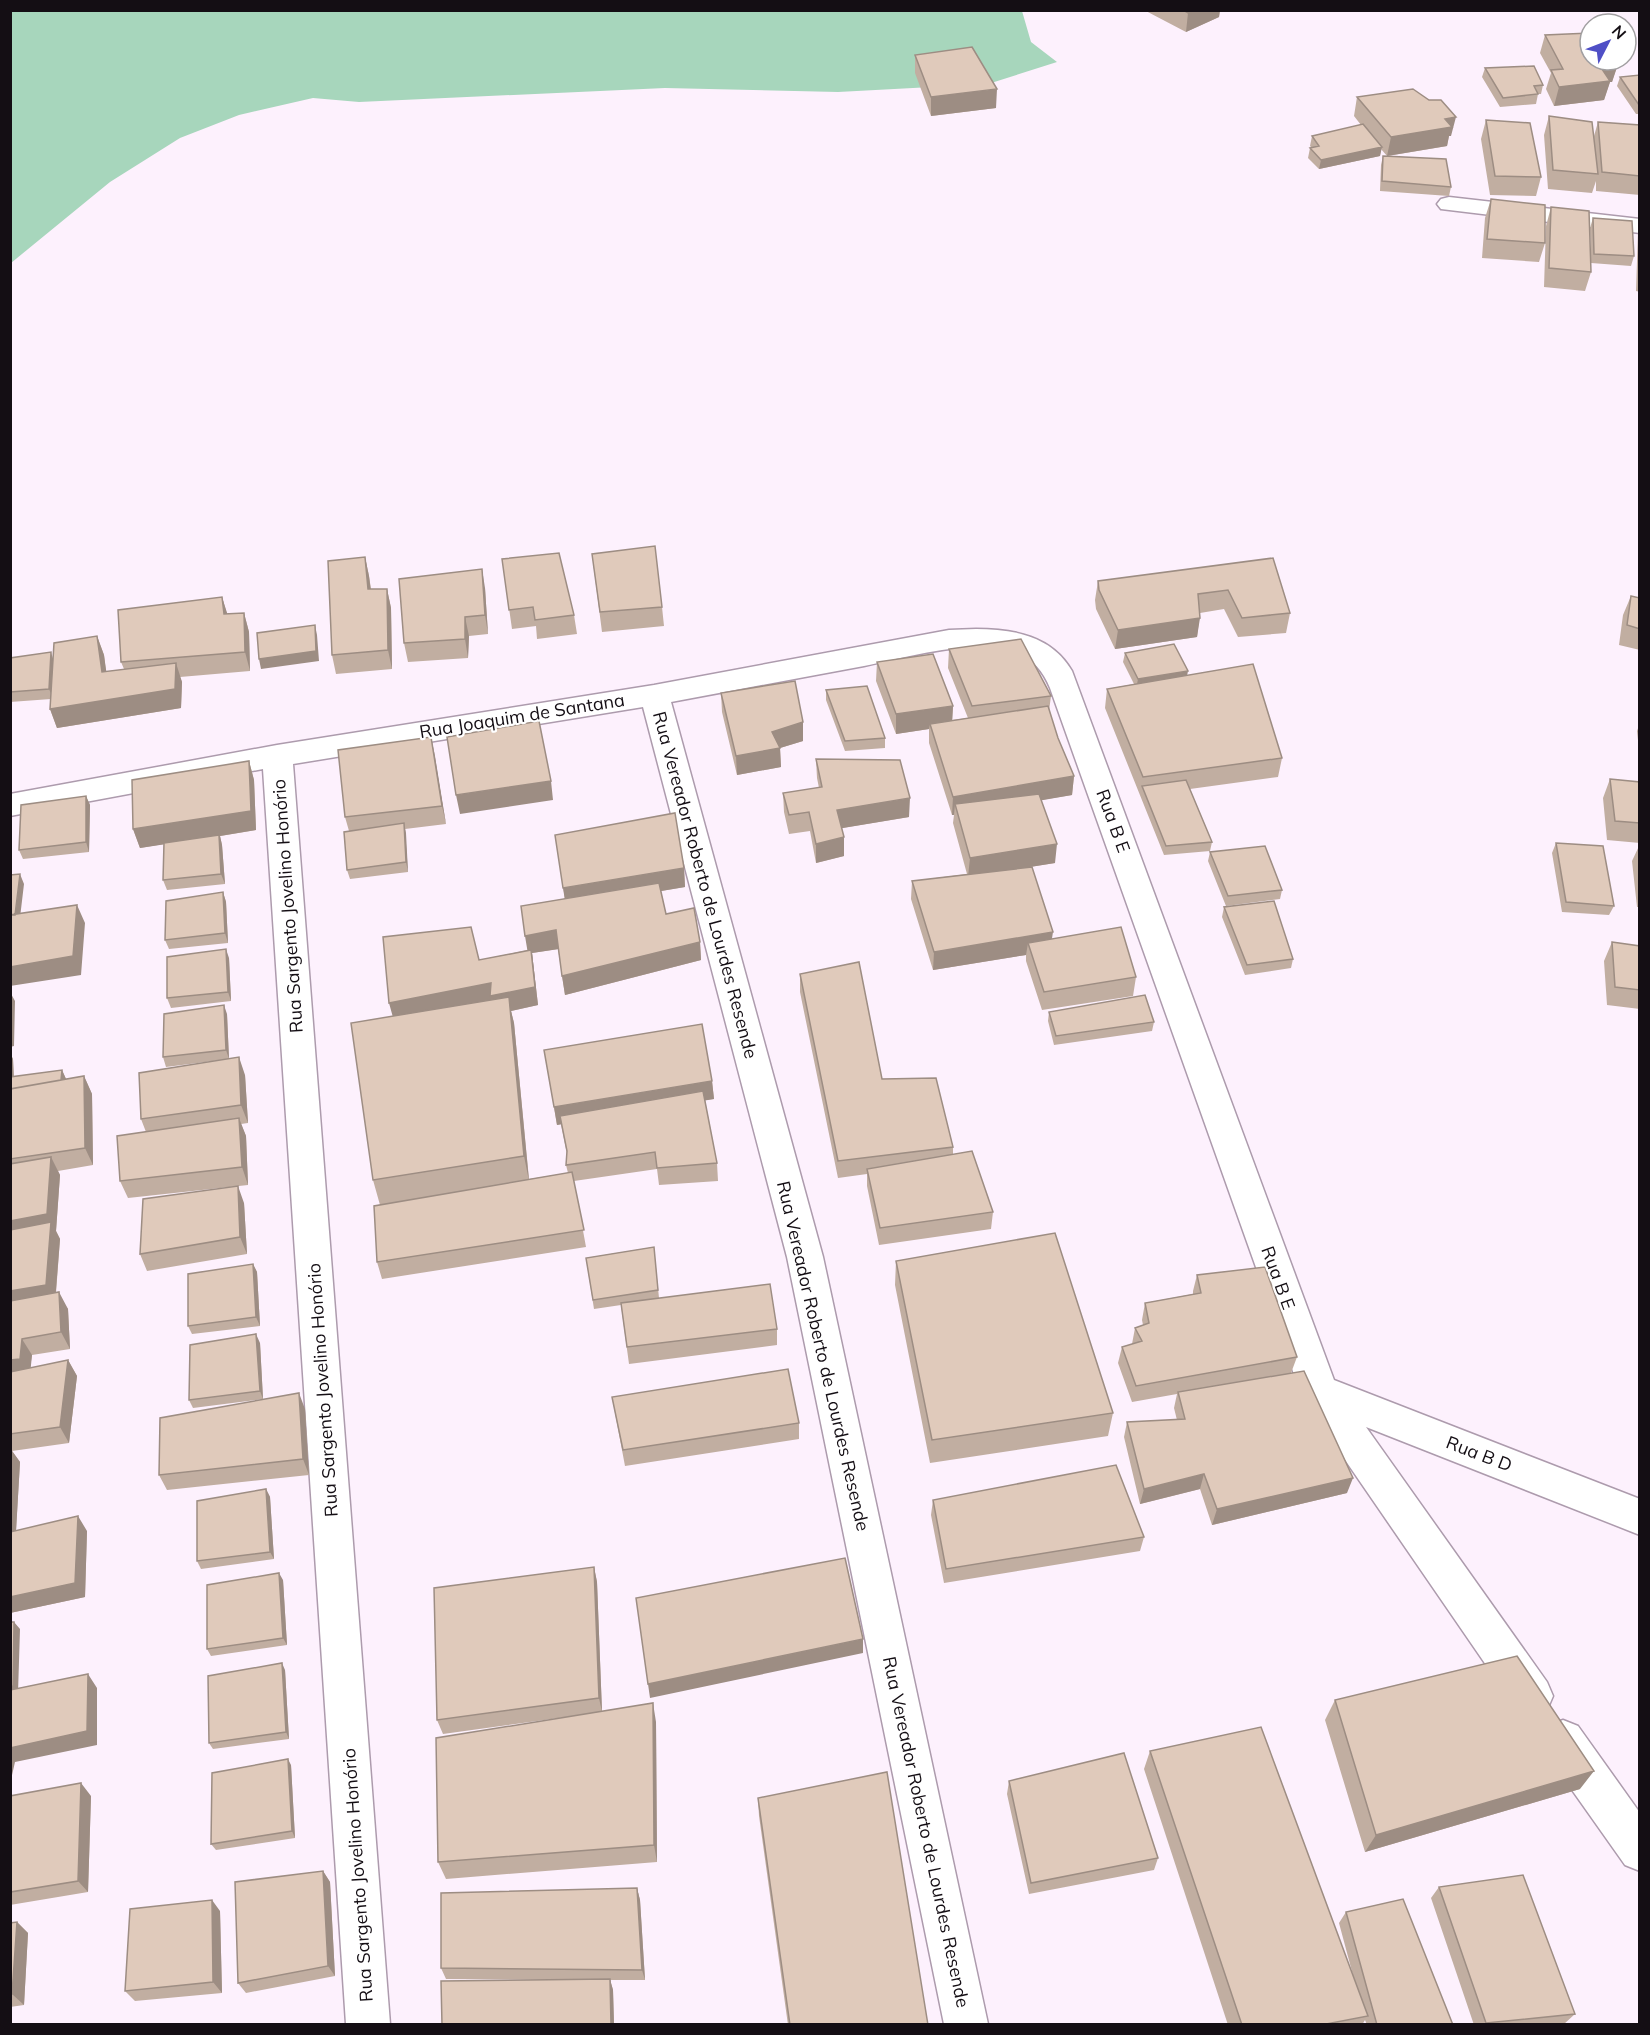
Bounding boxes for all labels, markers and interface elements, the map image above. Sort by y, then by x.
north arrow [1578,12,1638,72]
text: N [1608,21,1631,43]
street label: Rua Joaquim de Santana [418,688,626,743]
street label: Rua Vereador Roberto de Lourdes Resende [648,709,763,1061]
street label: Rua Sargento Jovelino Honório [267,778,308,1034]
street label: Rua B E [1091,786,1136,856]
street label: Rua Vereador Roberto de Lourdes Resende [772,1179,875,1533]
street label: Rua B E [1256,1243,1301,1313]
street label: Rua Sargento Jovelino Honório [302,1262,343,1518]
street label: Rua B D [1443,1430,1515,1477]
street label: Rua Vereador Roberto de Lourdes Resende [878,1654,975,2010]
street label: Rua Sargento Jovelino Honório [337,1747,378,2003]

